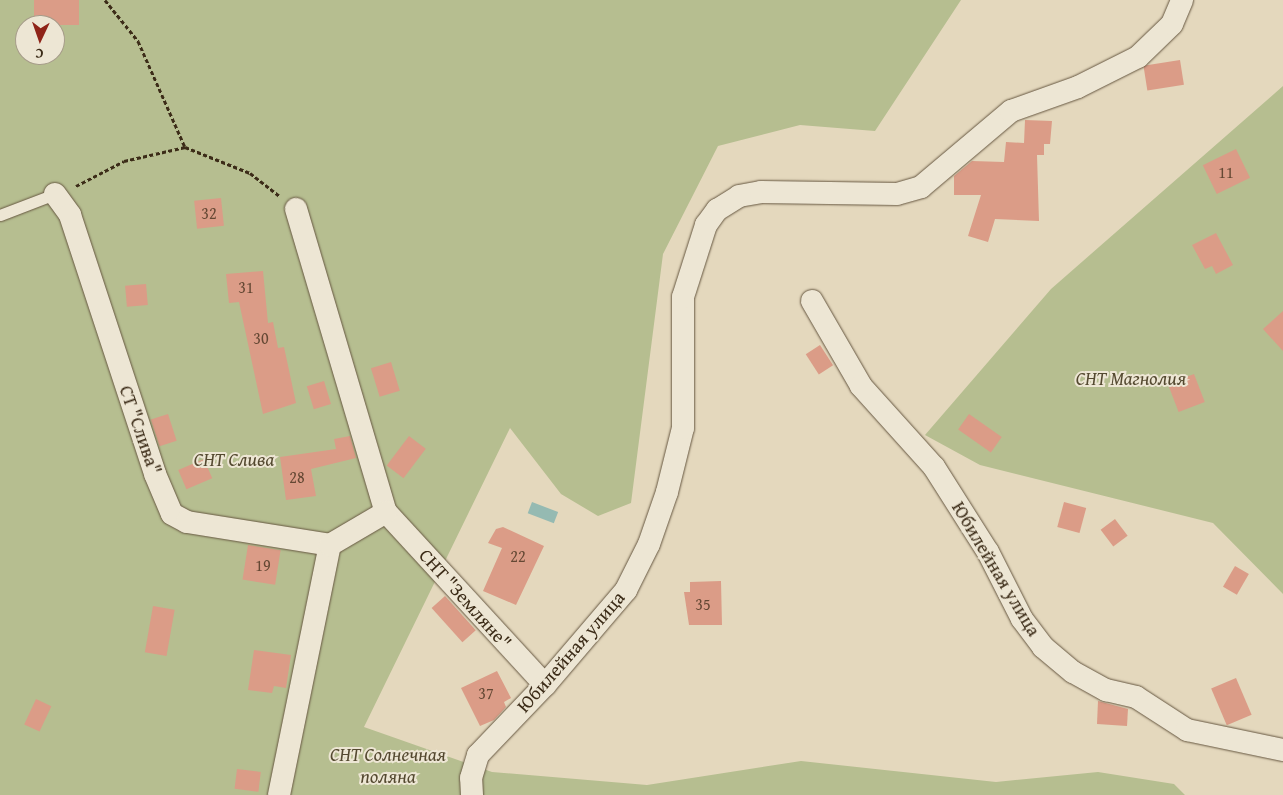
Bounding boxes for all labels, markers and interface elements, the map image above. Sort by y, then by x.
north arrow [15,15,65,65]
text: С [35,44,44,64]
house number: 11 [1218,162,1234,182]
house number: 32 [201,203,217,223]
house number: 31 [238,277,254,297]
house number: 30 [253,328,269,348]
park label: СНТ Магнолия [1076,368,1186,390]
street label: СТ "Слива" [114,383,166,477]
park label: СНТ Слива [194,449,274,471]
house number: 28 [289,467,305,487]
street label: Юбилейная улица [947,498,1045,640]
street label: СНТ "Земляне" [414,544,516,654]
house number: 22 [510,546,526,566]
house number: 19 [255,555,271,575]
street label: Юбилейная улица [512,587,630,717]
house number: 35 [695,594,711,614]
house number: 37 [478,683,494,703]
park label: СНТ Солнечная поляна [330,744,446,788]

